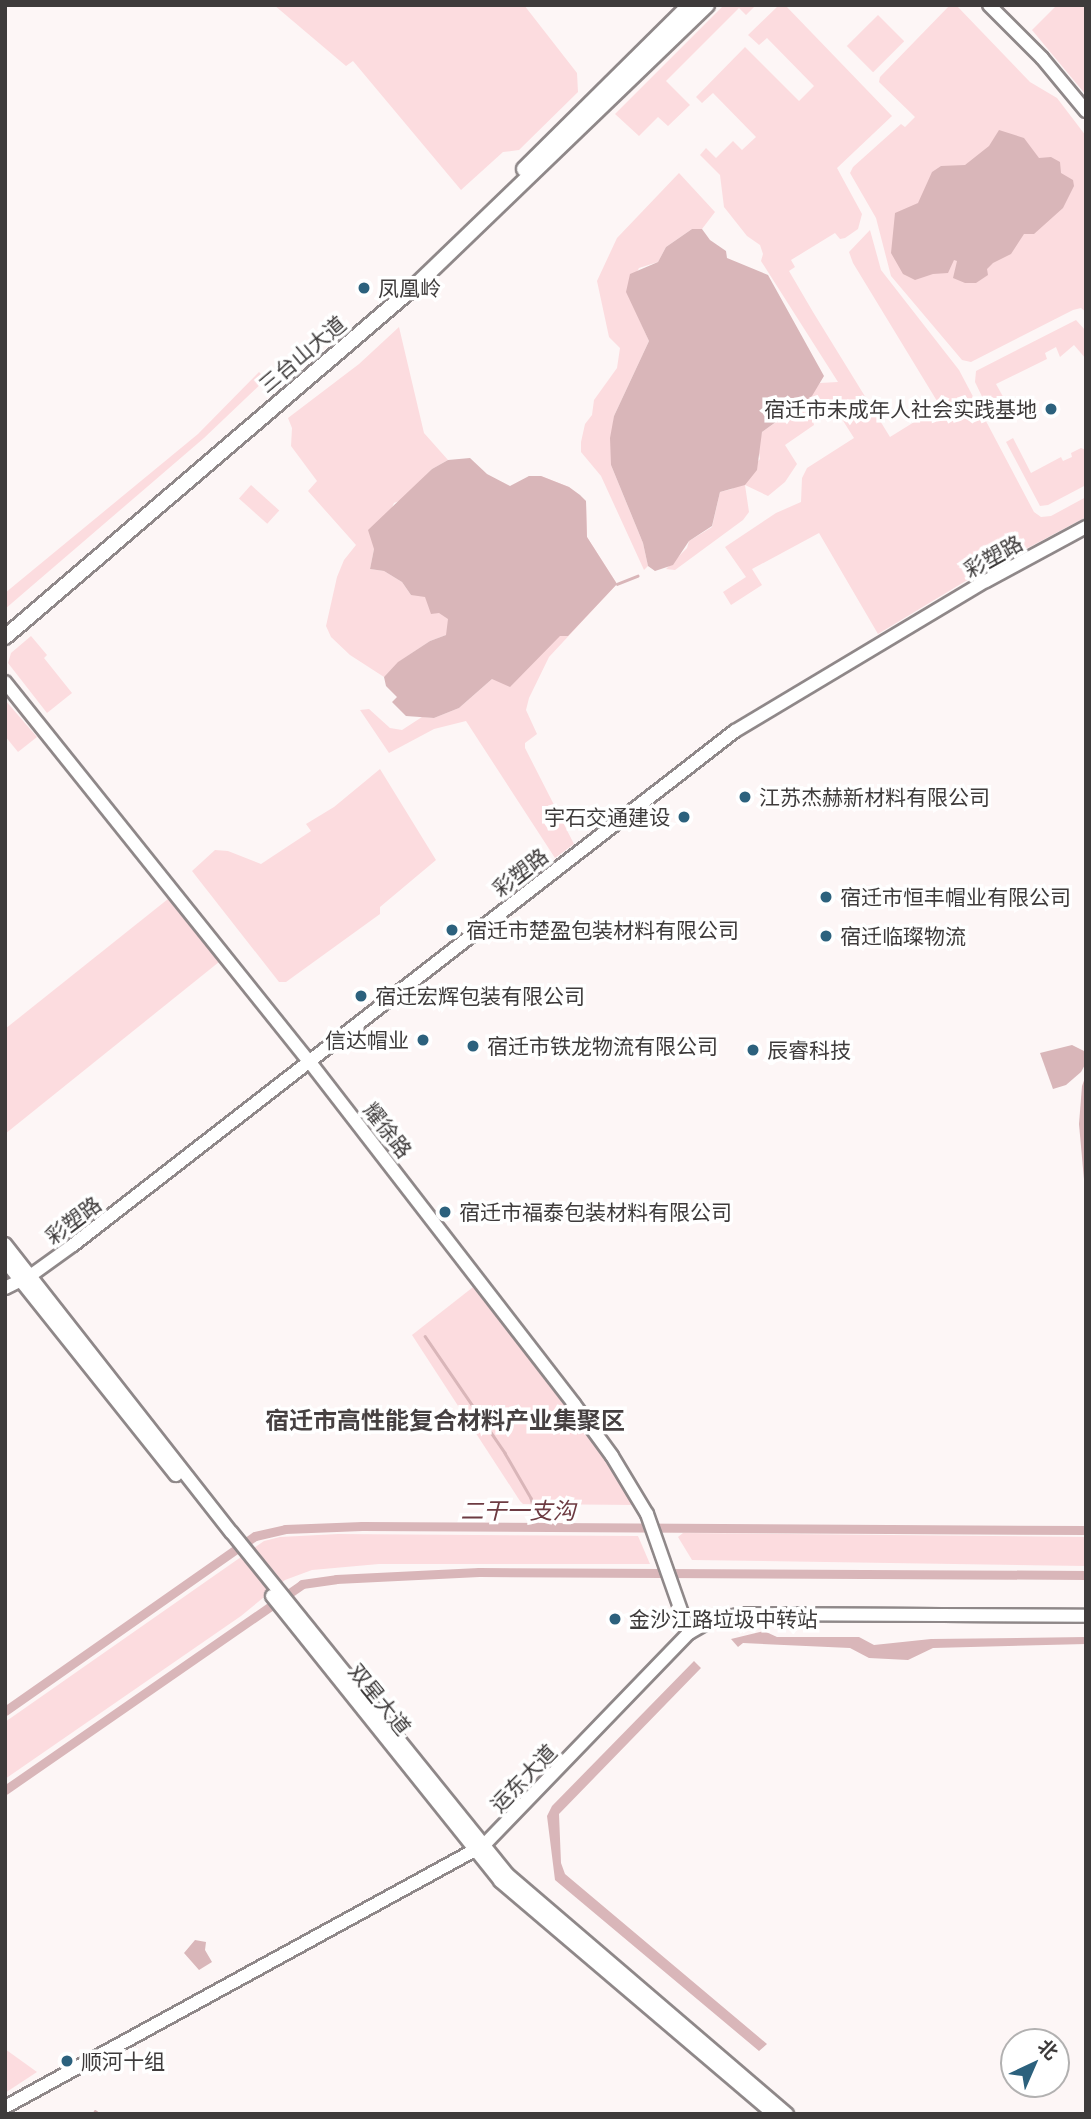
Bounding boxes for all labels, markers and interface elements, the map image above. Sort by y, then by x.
place label: 凤凰岭 [378,275,441,301]
marker: 凤凰岭 [356,280,372,296]
street label: 三台山大道 [254,311,350,397]
place label: 宿迁市未成年人社会实践基地 [764,396,1037,422]
marker: 宿迁市未成年人社会实践基地 [1043,401,1059,417]
street label: 彩塑路 [959,530,1027,582]
place label: 江苏杰赫新材料有限公司 [759,784,990,810]
marker: 江苏杰赫新材料有限公司 [737,789,753,805]
place label: 宇石交通建设 [544,804,670,830]
marker: 宇石交通建设 [676,809,692,825]
street label: 彩塑路 [487,843,553,901]
place label: 宿迁市恒丰帽业有限公司 [840,884,1071,910]
marker: 宿迁市恒丰帽业有限公司 [818,889,834,905]
place label: 宿迁市楚盈包装材料有限公司 [466,917,739,943]
marker: 宿迁市楚盈包装材料有限公司 [444,922,460,938]
place label: 宿迁临璨物流 [840,923,966,949]
marker: 宿迁临璨物流 [818,928,834,944]
place label: 宿迁宏辉包装有限公司 [375,983,585,1009]
marker: 宿迁宏辉包装有限公司 [353,988,369,1004]
place label: 信达帽业 [325,1027,409,1053]
marker: 信达帽业 [415,1032,431,1048]
place label: 宿迁市铁龙物流有限公司 [487,1033,718,1059]
place label: 辰睿科技 [767,1037,851,1063]
marker: 宿迁市铁龙物流有限公司 [465,1038,481,1054]
marker: 辰睿科技 [745,1042,761,1058]
street label: 耀徐路 [359,1097,417,1163]
street label: 彩塑路 [40,1191,106,1249]
place label: 宿迁市福泰包装材料有限公司 [459,1199,732,1225]
marker: 宿迁市福泰包装材料有限公司 [437,1204,453,1220]
district label: 宿迁市高性能复合材料产业集聚区 [265,1406,625,1434]
water label: 二干一支沟 [461,1496,575,1524]
place label: 金沙江路垃圾中转站 [629,1606,818,1632]
marker: 金沙江路垃圾中转站 [607,1611,623,1627]
street label: 双星大道 [344,1658,416,1740]
street label: 运东大道 [485,1739,561,1817]
north arrow [1000,2028,1070,2098]
text: 北 [1032,2033,1064,2065]
place label: 顺河十组 [81,2048,165,2074]
marker: 顺河十组 [59,2053,75,2069]

